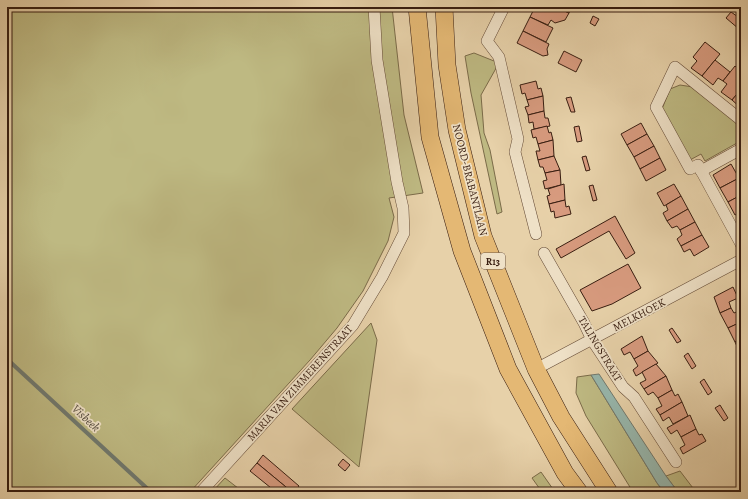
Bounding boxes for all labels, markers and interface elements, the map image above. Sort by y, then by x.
street label: NOORD-BRABANTLAAN [449,123,491,237]
road number: R13 [481,253,505,269]
street label: MELKHOEK [610,295,668,335]
street label: TALINGSTRAAT [575,313,625,385]
street label: MARIA VAN ZIMMERENSTRAAT [244,322,356,444]
water label: Visbeek [68,401,104,436]

